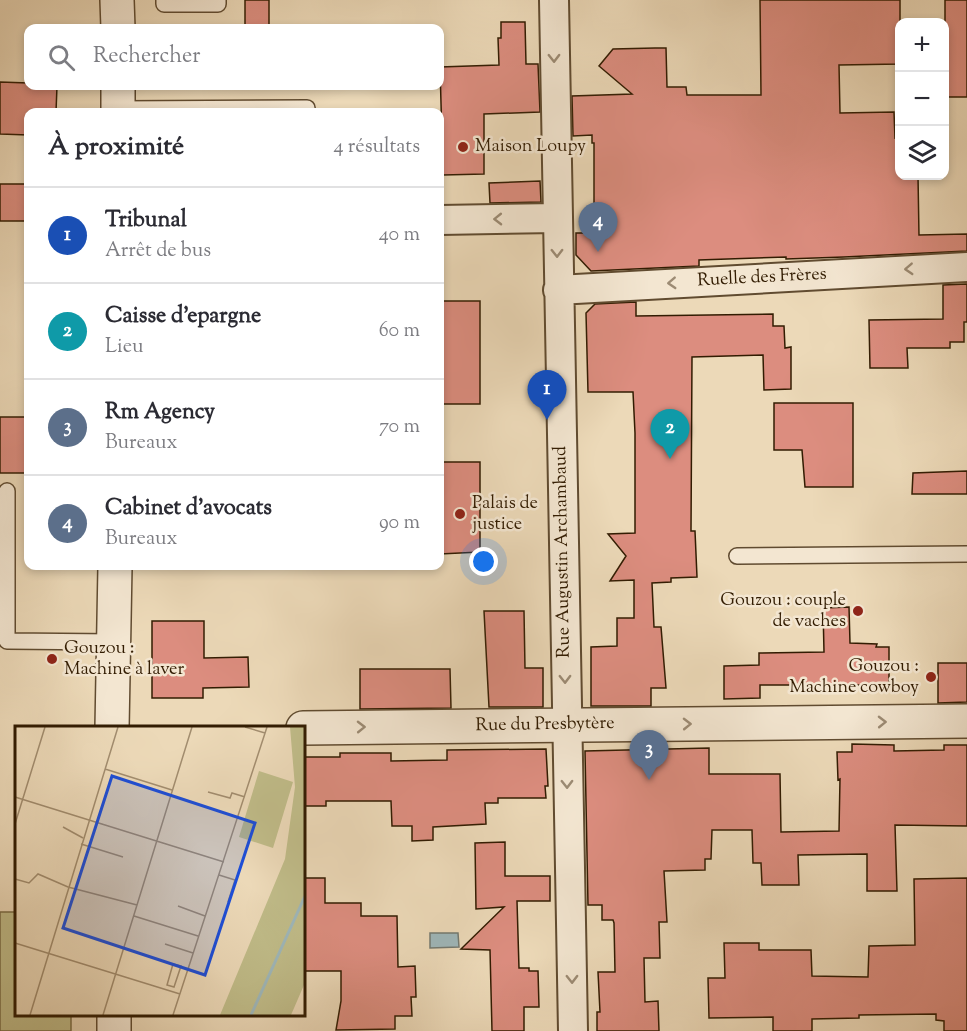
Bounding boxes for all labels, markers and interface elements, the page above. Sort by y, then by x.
map controls [895,18,949,180]
button: + [895,18,949,72]
search box [24,24,444,90]
icon: search [45,41,78,74]
text: Rechercher [93,41,200,73]
one-way arrow [548,54,560,63]
button: − [895,72,949,126]
button: layers [895,126,949,180]
text: À proximité [48,129,184,166]
text: 4 résultats [334,133,420,162]
place label: Maison Loupy [475,134,586,160]
marker: Maison Loupy [456,140,470,154]
pin: 4 [578,202,618,252]
text: Tribunal [105,205,187,237]
one-way arrow [493,213,502,225]
text: 1 [64,221,71,250]
text: 40 m [379,221,420,250]
text: Arrêt de bus [105,237,211,266]
one-way arrow [551,249,563,258]
street label: Ruelle des Frères [697,262,827,294]
one-way arrow [904,262,913,275]
one-way arrow [667,276,676,289]
text: Caisse d'epargne [105,301,261,333]
text: 2 [63,317,72,346]
text: 60 m [379,317,420,346]
text: Lieu [105,333,143,362]
pin: 1 [528,370,566,420]
text: Rm Agency [105,397,215,429]
pin: 2 [650,410,690,459]
text: 3 [63,413,72,442]
text: 70 m [379,413,420,442]
text: Bureaux [105,429,177,458]
street label: Rue Augustin Archambaud [548,446,578,658]
place label: Palais de justice [472,491,538,538]
text: Cabinet d'avocats [105,493,272,525]
marker: Palais de justice [453,507,467,521]
text: 4 [62,509,73,538]
text: 90 m [379,509,420,538]
text: Bureaux [105,525,177,554]
your location [469,547,498,576]
place label: Gouzou : couple de vaches [720,588,846,635]
marker: Gouzou : couple de vaches [851,604,865,618]
place label: Gouzou : Machine à laver [64,636,184,683]
marker: Gouzou : Machine à laver [45,652,59,666]
place label: Gouzou : Machine cowboy [789,654,919,701]
marker: Gouzou : Machine cowboy [924,670,938,684]
one-way arrow [559,675,572,684]
street label: Rue du Presbytère [475,711,615,739]
one-way arrow [878,716,887,728]
one-way arrow [683,718,692,730]
one-way arrow [357,721,366,734]
inset map [15,726,304,1016]
pin: 3 [630,730,668,780]
one-way arrow [561,780,573,789]
one-way arrow [565,975,578,984]

